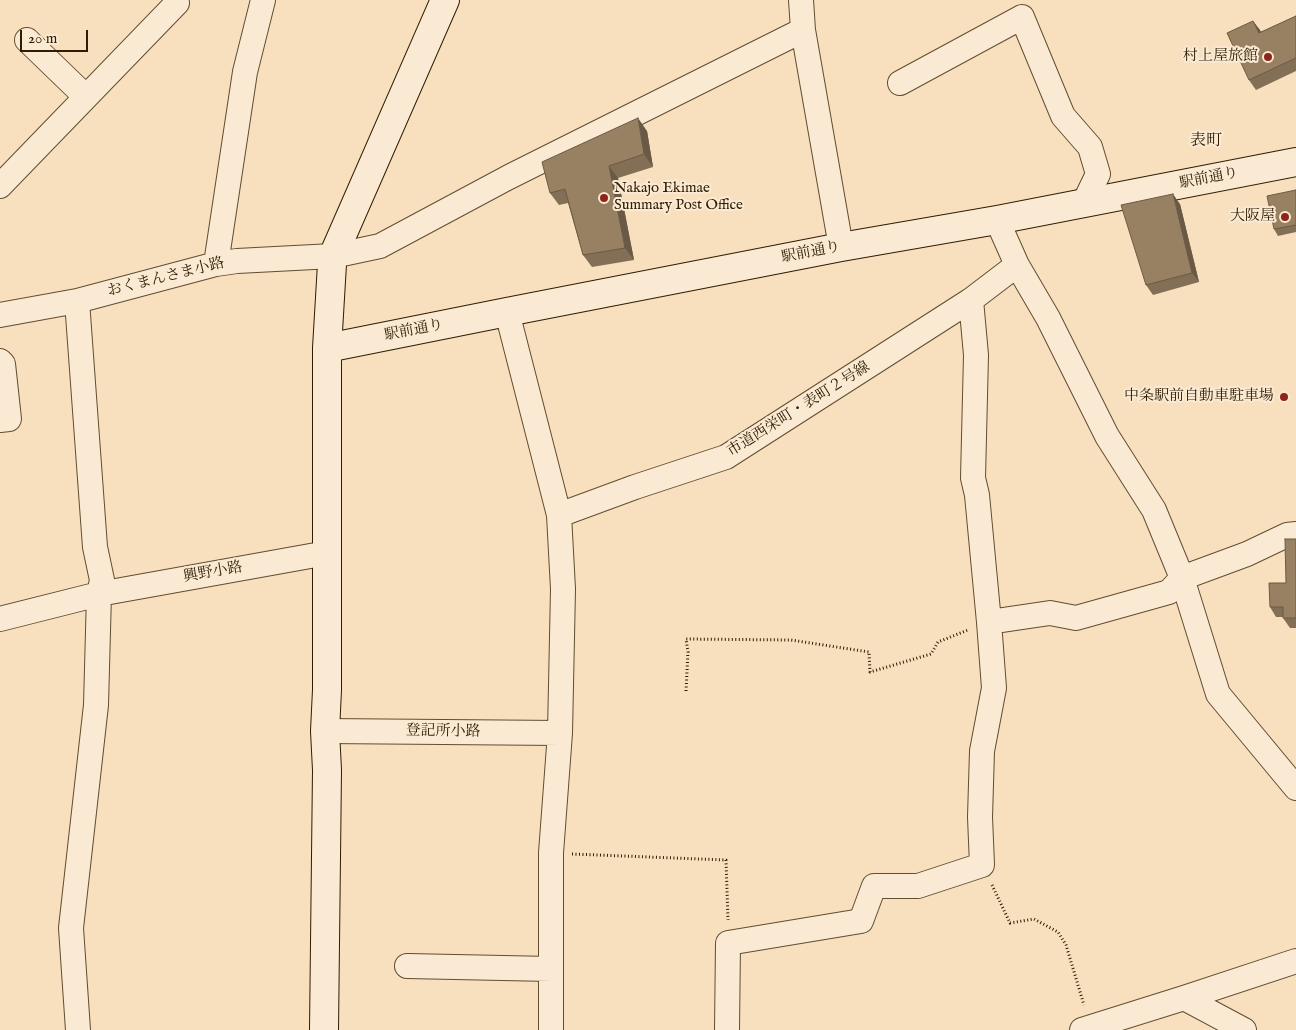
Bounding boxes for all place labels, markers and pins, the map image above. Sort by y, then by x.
place label: 村上屋旅館 [1183,48,1258,66]
marker: 村上屋旅館 [1262,51,1274,63]
place label: Nakajo Ekimae Summary Post Office [614,180,743,215]
marker: Nakajo Ekimae Summary Post Office [598,192,610,204]
place label: 大阪屋 [1230,208,1275,226]
marker: 大阪屋 [1279,211,1291,223]
place label: 中条駅前自動車駐車場 [1124,388,1274,406]
marker: 中条駅前自動車駐車場 [1278,391,1290,403]

